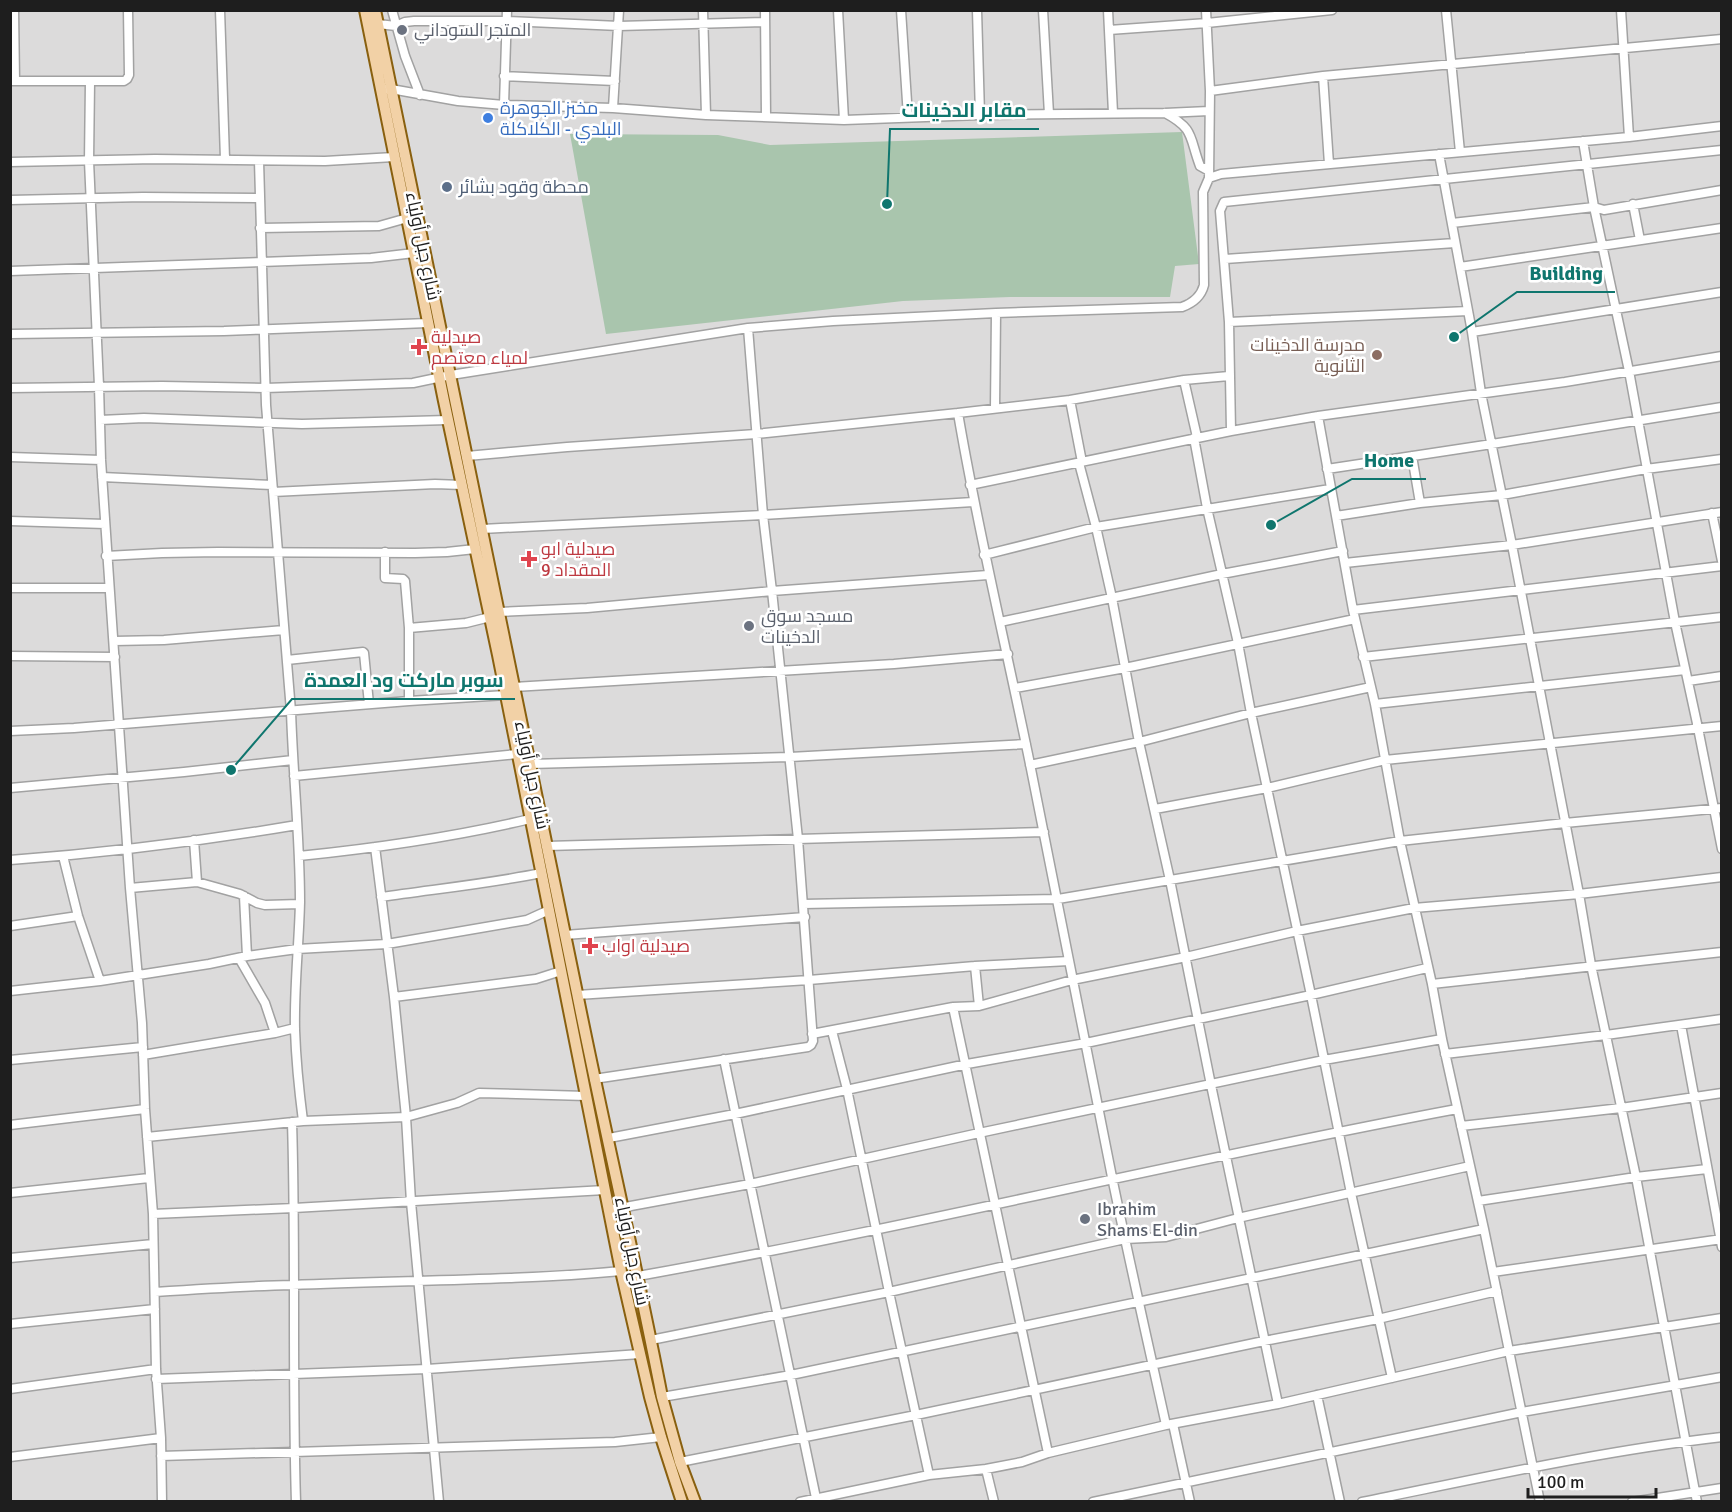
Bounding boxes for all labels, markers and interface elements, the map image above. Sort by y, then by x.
place label: المتجر السوداني [414,19,531,44]
marker: المتجر السوداني [395,23,409,37]
callout: مقابر الدخينات [890,91,1039,129]
place label: مخبز الجوهرة البلدي - الكلاكلة [500,97,621,143]
text: مقابر الدخينات [901,98,1027,123]
marker: مخبز الجوهرة البلدي - الكلاكلة [481,111,495,125]
place label: محطة وقود بشائر [458,176,589,198]
marker: محطة وقود بشائر [440,180,454,194]
street label: شارع جبل أولياء [400,190,445,303]
callout: Building [1517,254,1615,292]
text: Building [1529,261,1603,286]
place label: صيدلية لمياء معتصم [431,326,528,370]
place label: مدرسة الدخينات الثانوية [1250,334,1365,377]
marker: صيدلية لمياء معتصم [412,340,426,354]
marker: مدرسة الدخينات الثانوية [1370,348,1384,362]
callout: Home [1352,441,1426,479]
text: Home [1364,448,1414,473]
place label: صيدلية ابو المقداد 9 [541,538,615,581]
marker: صيدلية ابو المقداد 9 [522,552,536,566]
place label: مسجد سوق الدخينات [761,605,853,648]
marker: مسجد سوق الدخينات [742,619,756,633]
callout: سوبر ماركت ود العمدة [292,661,515,699]
text: سوبر ماركت ود العمدة [304,668,504,693]
street label: شارع جبل أولياء [509,719,554,832]
place label: صيدلية اواب [602,935,690,957]
marker: صيدلية اواب [583,939,597,953]
street label: شارع جبل أولياء [609,1195,654,1308]
place label: Ibrahim Shams El-din [1097,1198,1198,1241]
marker: Ibrahim Shams El-din [1078,1212,1092,1226]
scale bar [1528,1461,1656,1499]
text: 100 m [1537,1471,1584,1493]

